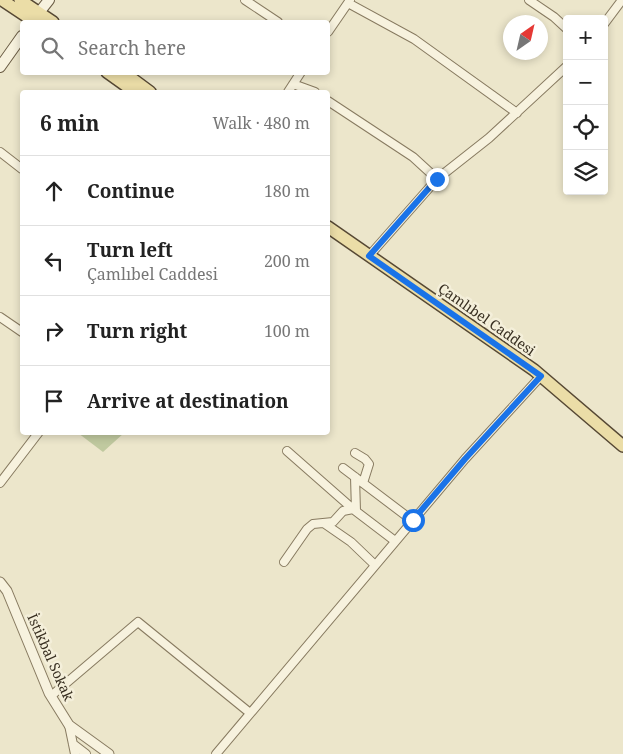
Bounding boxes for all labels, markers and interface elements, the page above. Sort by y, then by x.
north arrow [503,15,548,60]
map controls [563,15,608,195]
button: + [563,15,608,60]
search box [20,20,330,75]
icon: search [38,34,66,62]
text: Search here [78,35,186,61]
button: − [563,60,608,105]
button: locate [563,105,608,150]
text: 6 min [40,109,99,137]
text: Walk · 480 m [213,112,310,134]
button: layers [563,150,608,195]
route end [426,168,449,191]
icon: ahead [40,177,68,205]
text: Continue [87,178,175,204]
text: 180 m [264,180,310,202]
text: Turn left [87,237,173,263]
icon: left [40,247,68,275]
text: 200 m [264,250,310,272]
text: Çamlıbel Caddesi [87,263,218,285]
street label: Çamlıbel Caddesi [435,278,540,360]
icon: right [40,317,68,345]
text: Turn right [87,318,187,344]
text: 100 m [264,320,310,342]
icon: arrive [40,387,68,415]
text: Arrive at destination [87,388,289,414]
route start [402,509,425,532]
street label: İstikbal Sokak [23,610,79,704]

